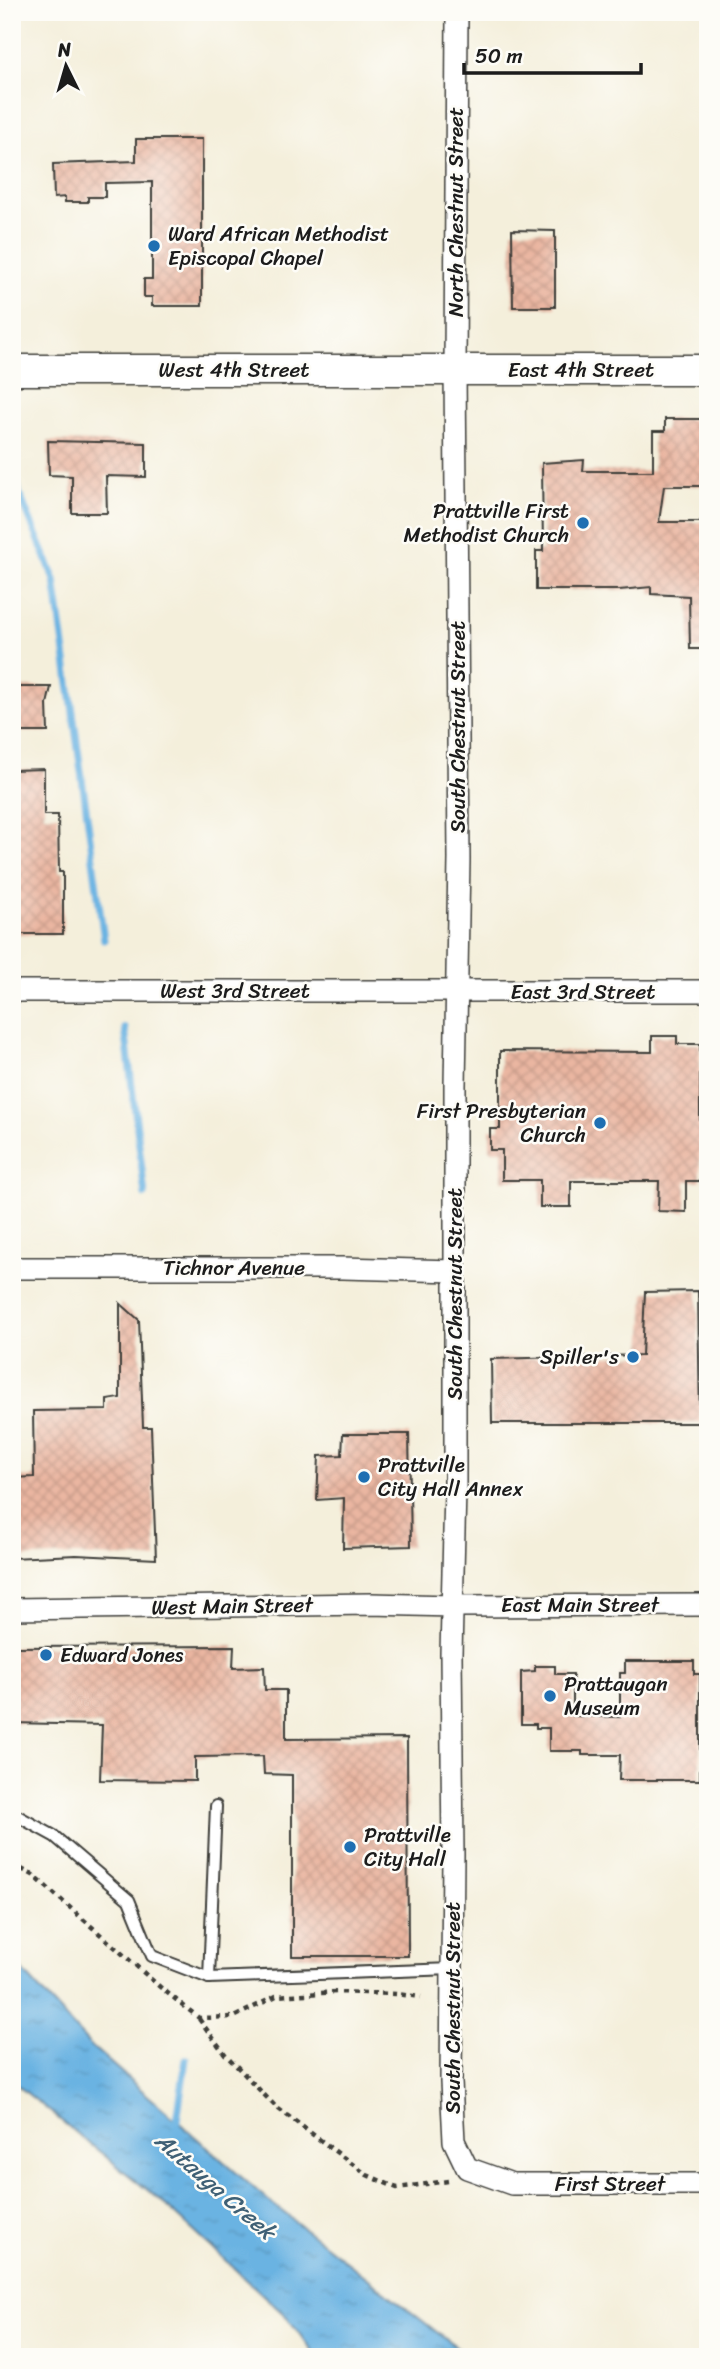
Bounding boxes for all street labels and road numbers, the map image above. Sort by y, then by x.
street label: North Chestnut Street [437,107,475,317]
street label: West 4th Street [158,351,310,389]
street label: East 4th Street [508,351,654,389]
street label: South Chestnut Street [439,621,477,833]
street label: West 3rd Street [160,972,310,1010]
street label: East 3rd Street [511,973,655,1011]
street label: South Chestnut Street [436,1188,474,1400]
street label: Tichnor Avenue [163,1249,305,1287]
street label: West Main Street [151,1586,315,1626]
street label: East Main Street [501,1586,660,1624]
street label: South Chestnut Street [434,1902,472,2114]
street label: First Street [555,2165,667,2203]

